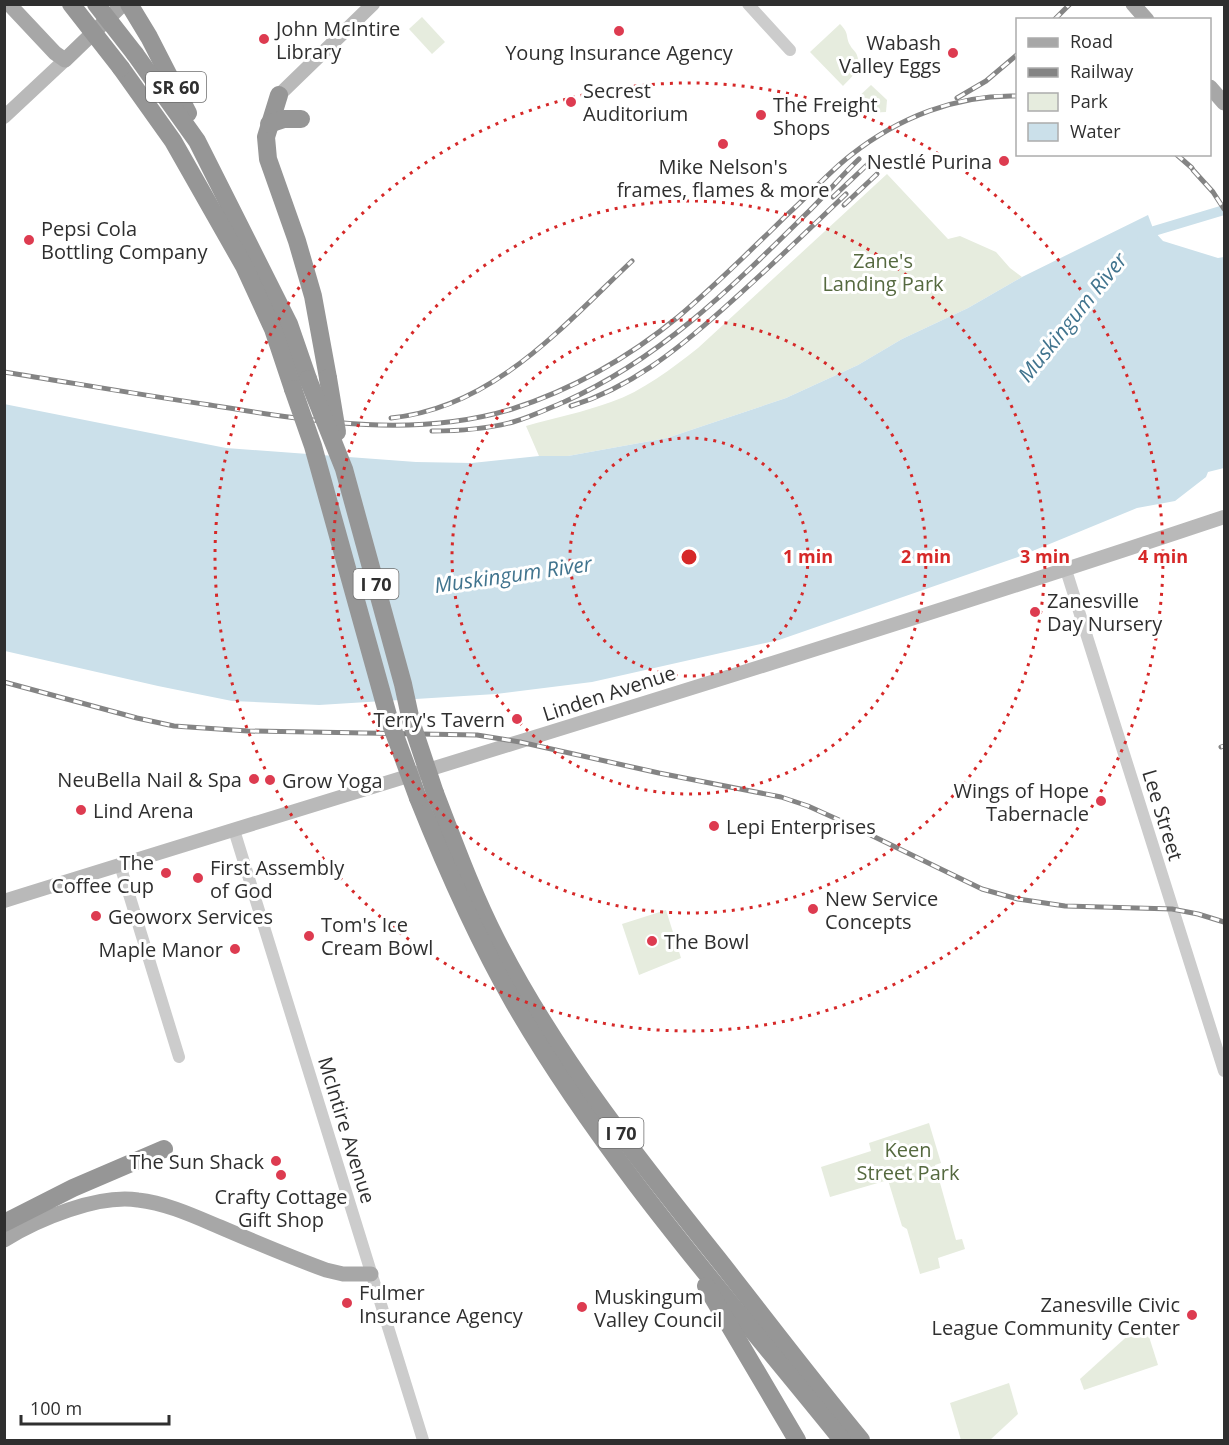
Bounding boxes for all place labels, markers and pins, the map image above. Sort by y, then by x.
place label: John McIntire Library [274,15,400,65]
marker: Young Insurance Agency [612,24,626,38]
place label: Wabash Valley Eggs [839,29,941,79]
marker: John McIntire Library [257,32,271,46]
place label: Young Insurance Agency [505,39,734,66]
marker: Wabash Valley Eggs [946,46,960,60]
place label: Secrest Auditorium [583,77,688,127]
place label: The Freight Shops [773,91,878,141]
marker: Secrest Auditorium [564,95,578,109]
marker: The Freight Shops [754,108,768,122]
marker: Mike Nelson's frames, flames & more [716,137,730,151]
place label: Nestlé Purina [867,148,992,175]
place label: Mike Nelson's frames, flames & more [617,153,829,203]
marker: Nestlé Purina [997,154,1011,168]
place label: Pepsi Cola Bottling Company [41,215,208,265]
marker: Pepsi Cola Bottling Company [22,233,36,247]
centre of rings [679,547,699,567]
place label: Zanesville Day Nursery [1047,587,1163,637]
marker: Zanesville Day Nursery [1028,605,1042,619]
place label: Terry's Tavern [373,706,505,733]
marker: Terry's Tavern [510,712,524,726]
place label: NeuBella Nail & Spa [57,766,242,793]
place label: Grow Yoga [282,767,383,794]
marker: NeuBella Nail & Spa [247,772,261,786]
marker: Grow Yoga [263,773,277,787]
place label: Wings of Hope Tabernacle [953,777,1089,827]
marker: Wings of Hope Tabernacle [1094,794,1108,808]
place label: Lind Arena [93,797,194,824]
marker: Lind Arena [74,803,88,817]
place label: Lepi Enterprises [726,813,876,840]
marker: Lepi Enterprises [707,819,721,833]
place label: The Coffee Cup [51,849,154,899]
place label: First Assembly of God [210,854,345,904]
marker: The Coffee Cup [159,866,173,880]
marker: First Assembly of God [191,871,205,885]
place label: New Service Concepts [825,885,938,935]
marker: New Service Concepts [806,902,820,916]
place label: Geoworx Services [108,903,273,930]
marker: Geoworx Services [89,909,103,923]
place label: Tom's Ice Cream Bowl [321,911,433,961]
place label: The Bowl [664,928,749,955]
marker: Tom's Ice Cream Bowl [302,929,316,943]
marker: The Bowl [645,934,659,948]
place label: Maple Manor [99,936,223,963]
marker: Maple Manor [228,942,242,956]
place label: The Sun Shack [129,1148,264,1175]
marker: The Sun Shack [269,1154,283,1168]
marker: Crafty Cottage Gift Shop [274,1168,288,1182]
place label: Crafty Cottage Gift Shop [214,1183,348,1233]
place label: Fulmer Insurance Agency [359,1279,524,1329]
place label: Muskingum Valley Council [594,1283,722,1333]
place label: Zanesville Civic League Community Center [931,1291,1180,1341]
marker: Fulmer Insurance Agency [340,1296,354,1310]
marker: Muskingum Valley Council [575,1300,589,1314]
marker: Zanesville Civic League Community Center [1185,1308,1199,1322]

